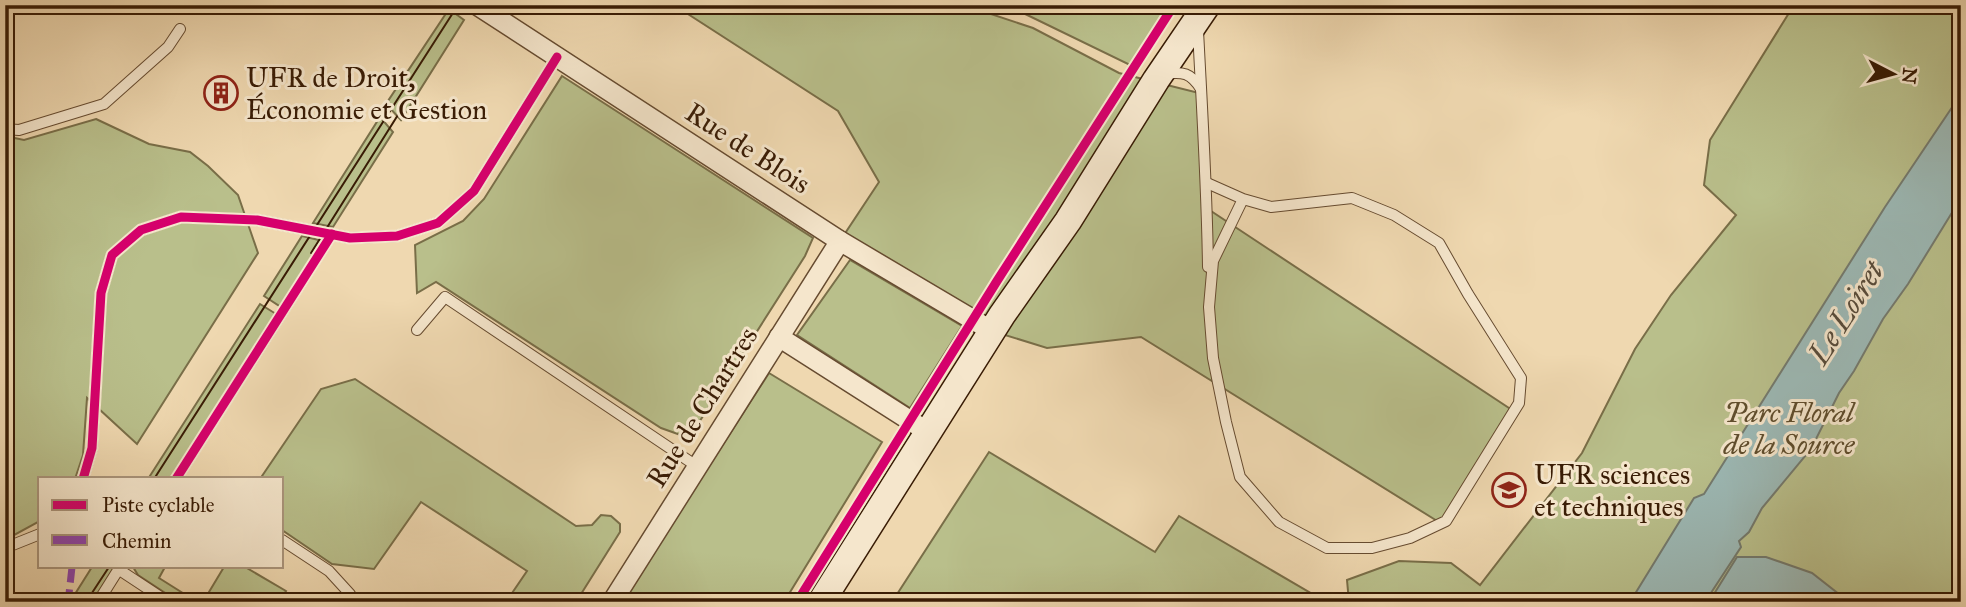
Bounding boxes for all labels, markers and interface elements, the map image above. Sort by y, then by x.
north arrow [1857,38,1927,108]
place label: UFR de Droit, Économie et Gestion [246,60,487,127]
text: N [1897,67,1922,85]
building icon: UFR de Droit, Économie et Gestion [202,74,240,112]
street label: Rue de Blois [679,95,817,201]
water label: Le Loiret [1799,254,1892,373]
street label: Rue de Chartres [639,320,765,494]
park label: Parc Floral de la Source [1723,395,1856,462]
place label: UFR sciences et techniques [1534,457,1690,524]
school or university icon: UFR sciences et techniques [1490,471,1528,509]
legend [38,477,284,568]
text: Piste cyclable [102,492,215,518]
text: Chemin [102,528,171,554]

